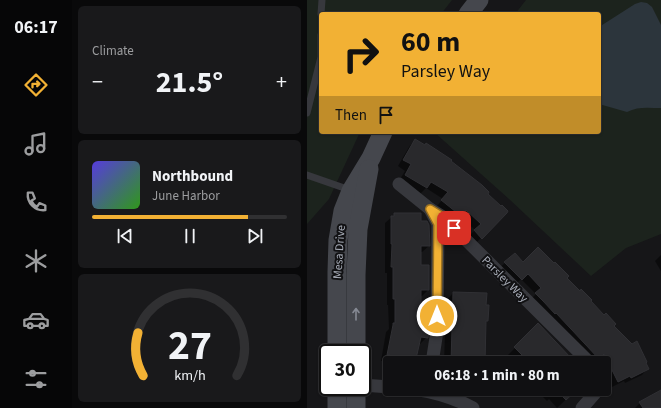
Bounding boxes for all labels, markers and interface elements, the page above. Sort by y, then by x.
text: 06:17 [14,15,58,40]
text: 60 m [401,22,460,62]
icon: right [335,28,387,80]
text: Climate [92,42,134,60]
text: Parsley Way [401,59,490,84]
text: 21.5° [156,61,223,104]
text: − [92,66,103,98]
text: + [276,66,287,98]
icon: directions [22,71,50,99]
icon: arrive [375,104,397,126]
text: Then [335,105,367,126]
icon: music [22,130,50,158]
text: Northbound [152,166,233,187]
text: June Harbor [152,187,220,205]
icon: phone [22,188,50,216]
pin [437,211,471,245]
icon: arrive [443,217,465,239]
street label: Mesa Drive [329,224,350,280]
icon: previous [114,225,136,247]
icon: pause [179,225,201,247]
icon: next [244,225,266,247]
icon: climate [22,247,50,275]
street label: Parsley Way [478,252,532,307]
position arrow [416,295,458,337]
icon: car [22,306,50,334]
one-way arrow [352,308,360,321]
text: 27 [168,316,211,376]
speed limit sign: 30 [319,344,371,396]
icon: filters [22,365,50,393]
text: km/h [174,365,205,386]
text: 06:18 · 1 min · 80 m [434,365,560,386]

